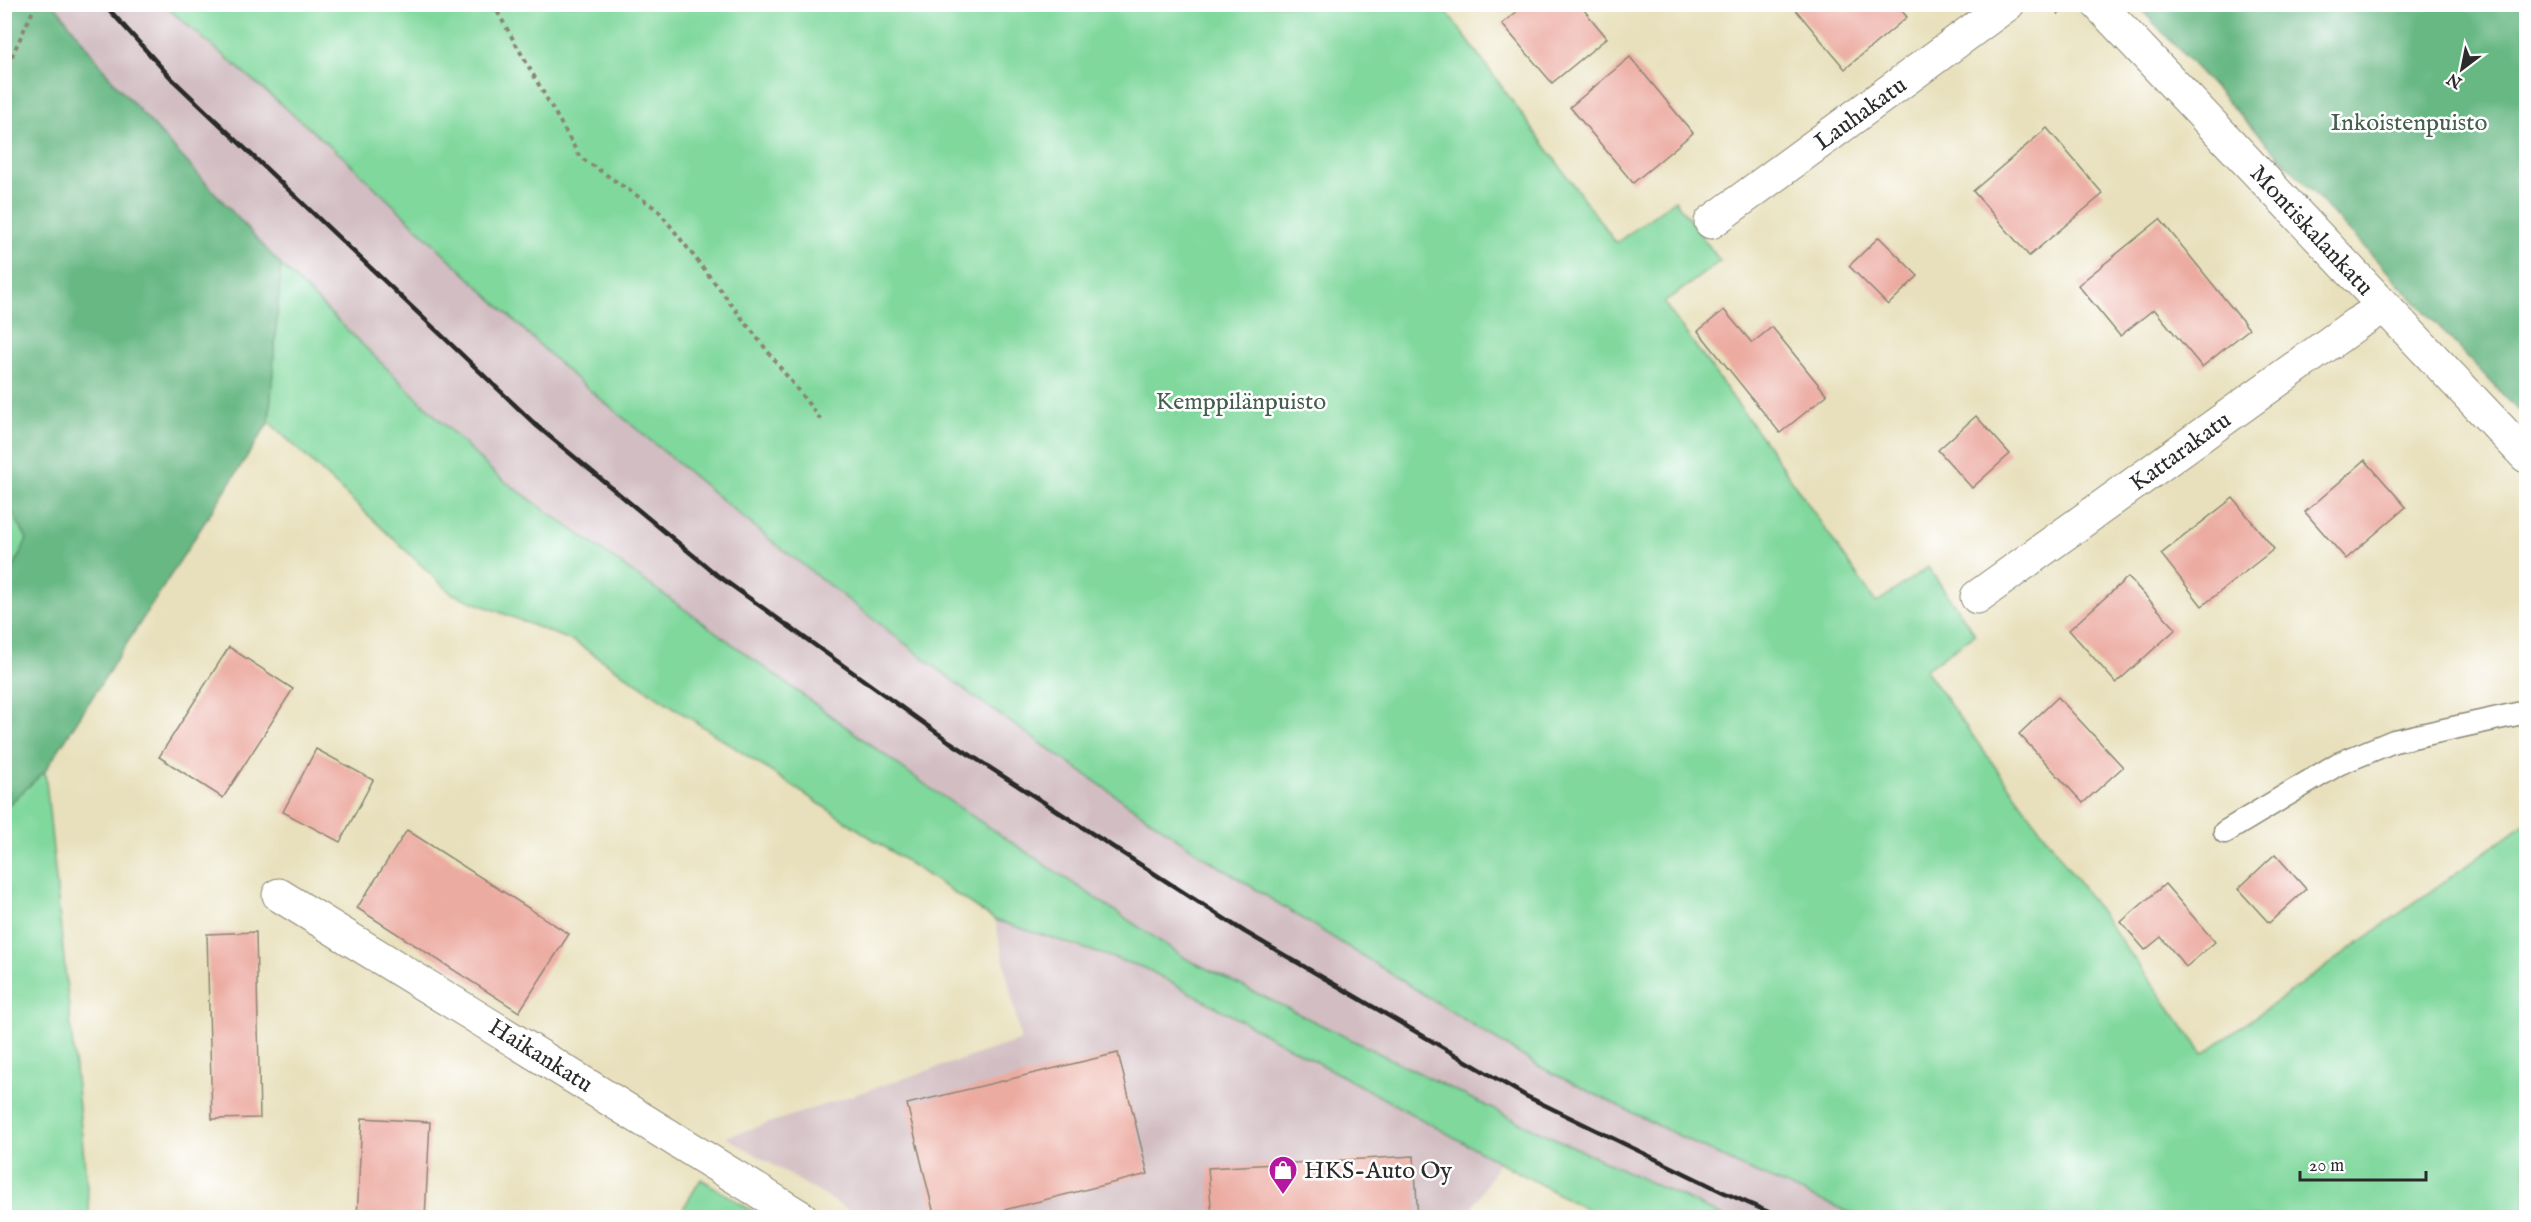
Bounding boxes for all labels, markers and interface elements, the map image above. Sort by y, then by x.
north arrow [2432,39,2492,99]
text: N [2444,68,2467,93]
street label: Lauhakatu [1809,70,1913,158]
park label: Inkoistenpuisto [2331,108,2487,139]
street label: Montiskalankatu [2242,159,2379,303]
park label: Kemppilänpuisto [1156,387,1326,418]
street label: Kattarakatu [2124,405,2238,499]
street label: Haikankatu [482,1012,598,1100]
scale bar [2300,1144,2426,1182]
shop icon: HKS-Auto Oy [1267,1154,1299,1196]
text: 20 m [2309,1155,2344,1178]
place label: HKS-Auto Oy [1304,1156,1452,1187]

